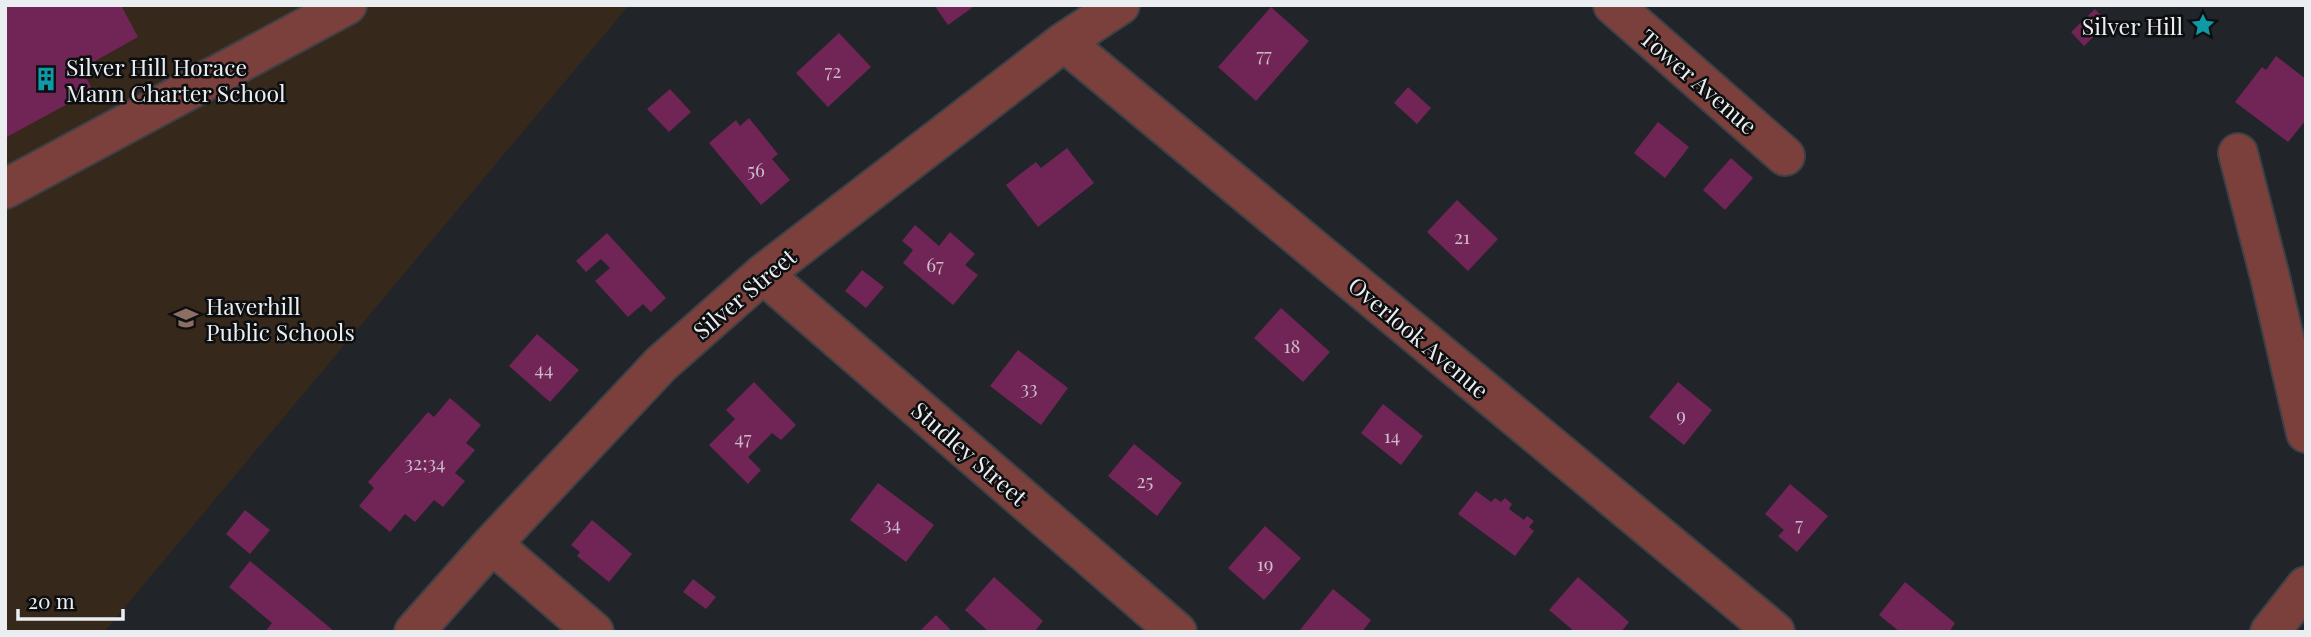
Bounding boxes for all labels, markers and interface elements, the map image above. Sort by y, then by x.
place label: Silver Hill [2082,10,2183,41]
place icon: Silver Hill [2189,11,2217,39]
street label: Tower Avenue [1634,22,1764,140]
house number: 77 [1256,41,1272,67]
place label: Silver Hill Horace Mann Charter School [66,51,286,108]
house number: 72 [825,57,841,83]
building icon: Silver Hill Horace Mann Charter School [32,65,60,93]
house number: 56 [747,156,765,182]
house number: 21 [1454,223,1470,249]
street label: Silver Street [686,240,803,345]
house number: 67 [926,251,944,277]
street label: Overlook Avenue [1342,269,1496,405]
place label: Haverhill Public Schools [206,290,355,347]
school or university icon: Haverhill Public Schools [172,304,200,332]
house number: 18 [1284,332,1300,358]
house number: 44 [535,355,553,381]
house number: 33 [1020,374,1038,400]
street label: Studley Street [906,394,1035,512]
house number: 9 [1676,401,1686,427]
house number: 14 [1384,422,1400,448]
house number: 47 [735,424,752,450]
house number: 32;34 [404,449,446,475]
house number: 25 [1137,467,1154,493]
house number: 34 [883,510,901,536]
house number: 7 [1795,510,1803,536]
house number: 19 [1257,550,1273,576]
scale bar [18,578,122,622]
text: 20 m [28,586,75,614]

